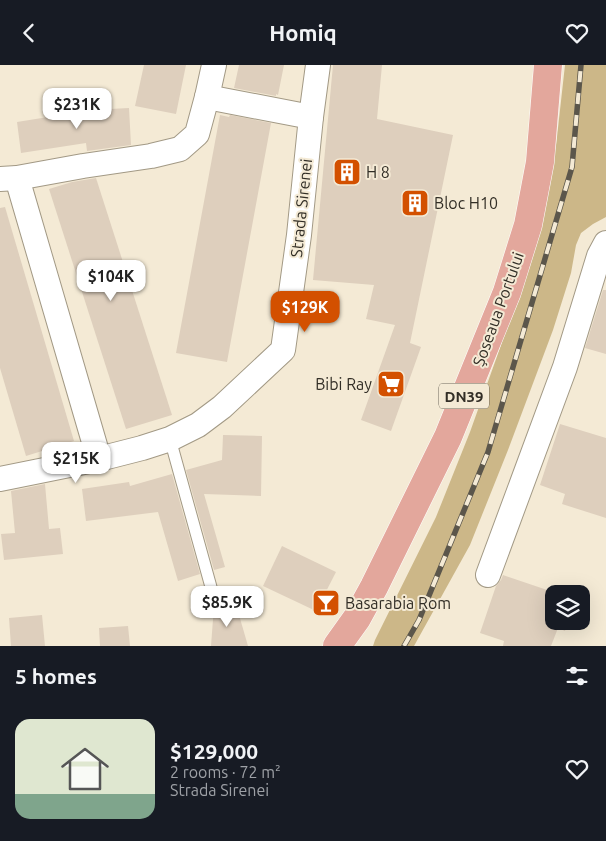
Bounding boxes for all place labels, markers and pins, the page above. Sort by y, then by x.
pin: $231K [42,87,112,130]
building icon: H 8 [332,157,362,187]
place label: H 8 [366,163,390,181]
building icon: Bloc H10 [400,188,430,218]
place label: Bloc H10 [434,194,498,212]
pin: $104K [76,259,146,302]
pin: $129K [270,291,340,333]
supermarket icon: Bibi Ray [376,369,406,399]
place label: Bibi Ray [315,375,372,393]
pin: $215K [41,441,111,484]
pin: $85.9K [186,585,268,628]
bar icon: Basarabia Rom [311,588,341,618]
place label: Basarabia Rom [345,594,451,612]

